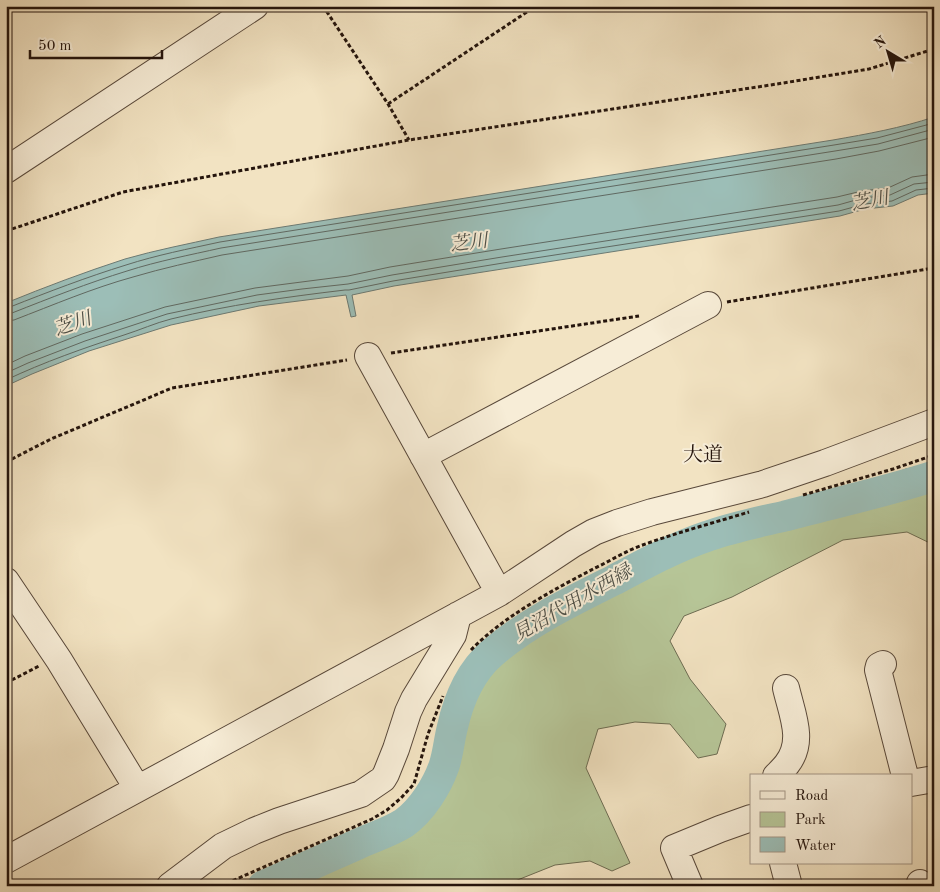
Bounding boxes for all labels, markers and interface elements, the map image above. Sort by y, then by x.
scale bar [30,28,162,60]
north arrow [862,28,912,78]
text: N [872,34,889,51]
text: 50 m [38,39,72,54]
water label: 芝川 [849,187,892,215]
water label: 芝川 [449,230,491,256]
water label: 芝川 [51,307,96,340]
district label: 大道 [683,444,723,466]
water label: 見沼代用水西縁 [510,560,637,645]
legend [750,774,912,864]
text: Road [795,789,829,804]
text: Park [795,813,826,828]
text: Water [795,839,836,854]

